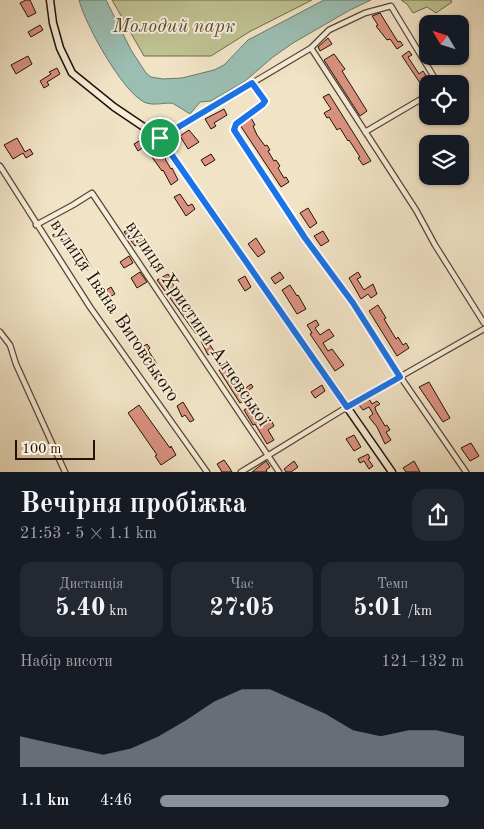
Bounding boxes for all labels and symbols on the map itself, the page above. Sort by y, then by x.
north arrow [419,15,469,65]
park label: Молодий парк [112,18,235,37]
pin [139,117,181,159]
street label: вулиця Івана Виговського [46,216,182,406]
street label: вулиця Христини Алчевської [121,218,273,431]
scale bar [15,437,95,460]

